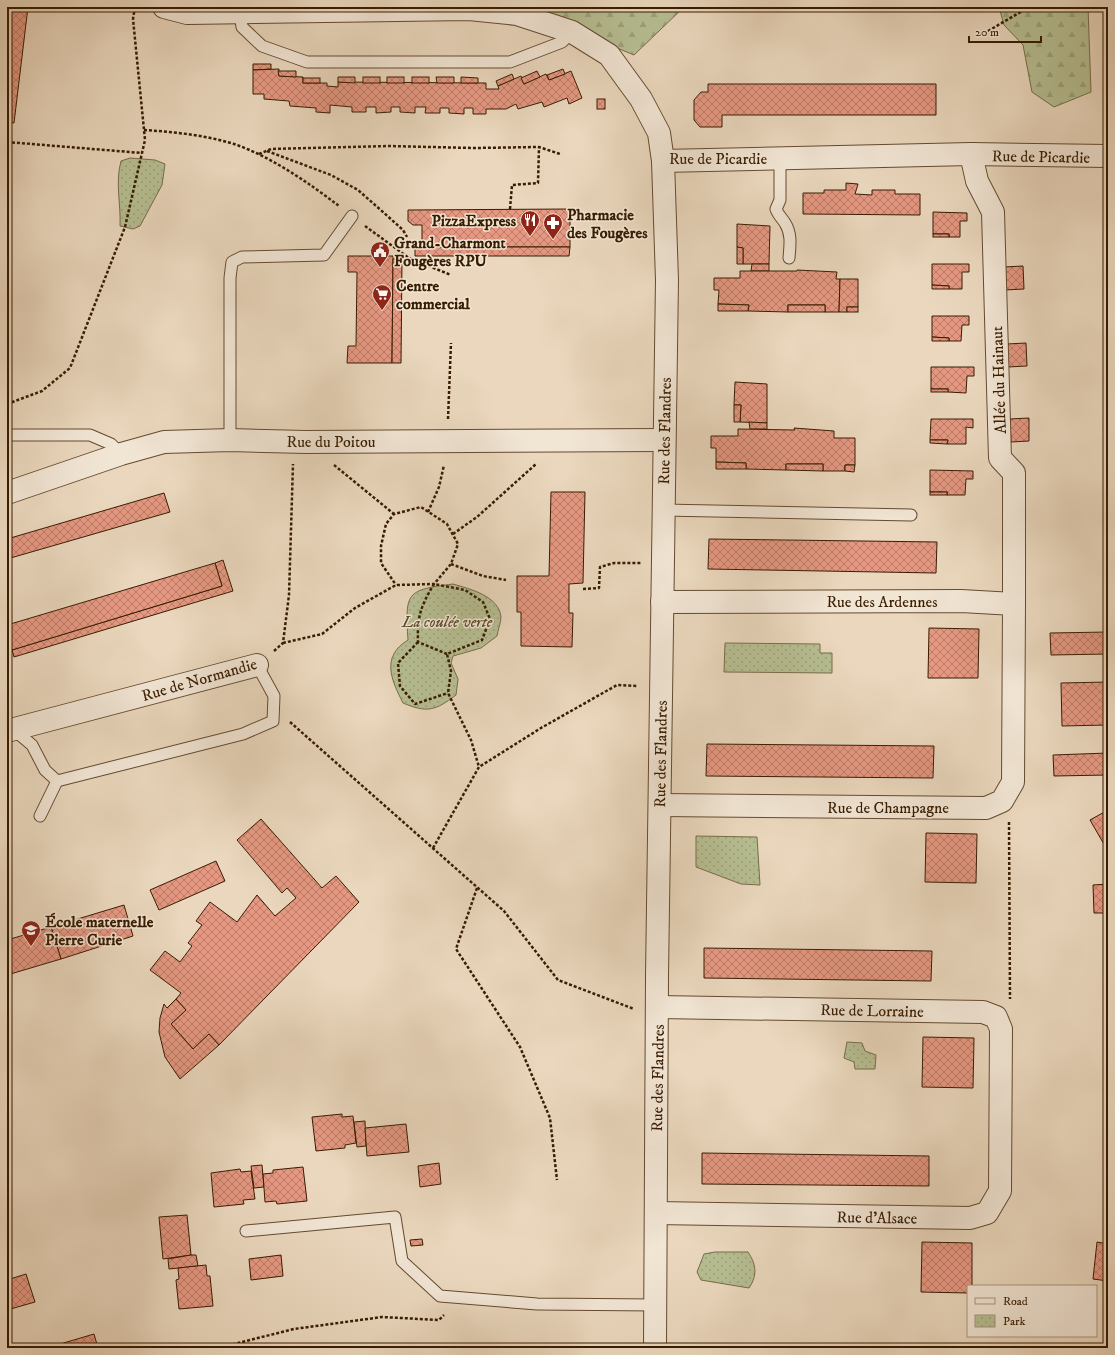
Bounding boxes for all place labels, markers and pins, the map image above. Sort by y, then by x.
place label: Pharmacie des Fougères [567,205,648,243]
restaurant icon: PizzaExpress [519,209,541,237]
place label: PizzaExpress [431,211,517,231]
pharmacy icon: Pharmacie des Fougères [542,212,564,240]
place label: Grand-Charmont Fougères RPU [394,233,507,271]
public building icon: Grand-Charmont Fougères RPU [369,240,391,268]
place label: Centre commercial [396,276,471,314]
supermarket icon: Centre commercial [371,283,393,311]
place label: École maternelle Pierre Curie [45,912,154,950]
school or university icon: École maternelle Pierre Curie [20,919,42,947]

